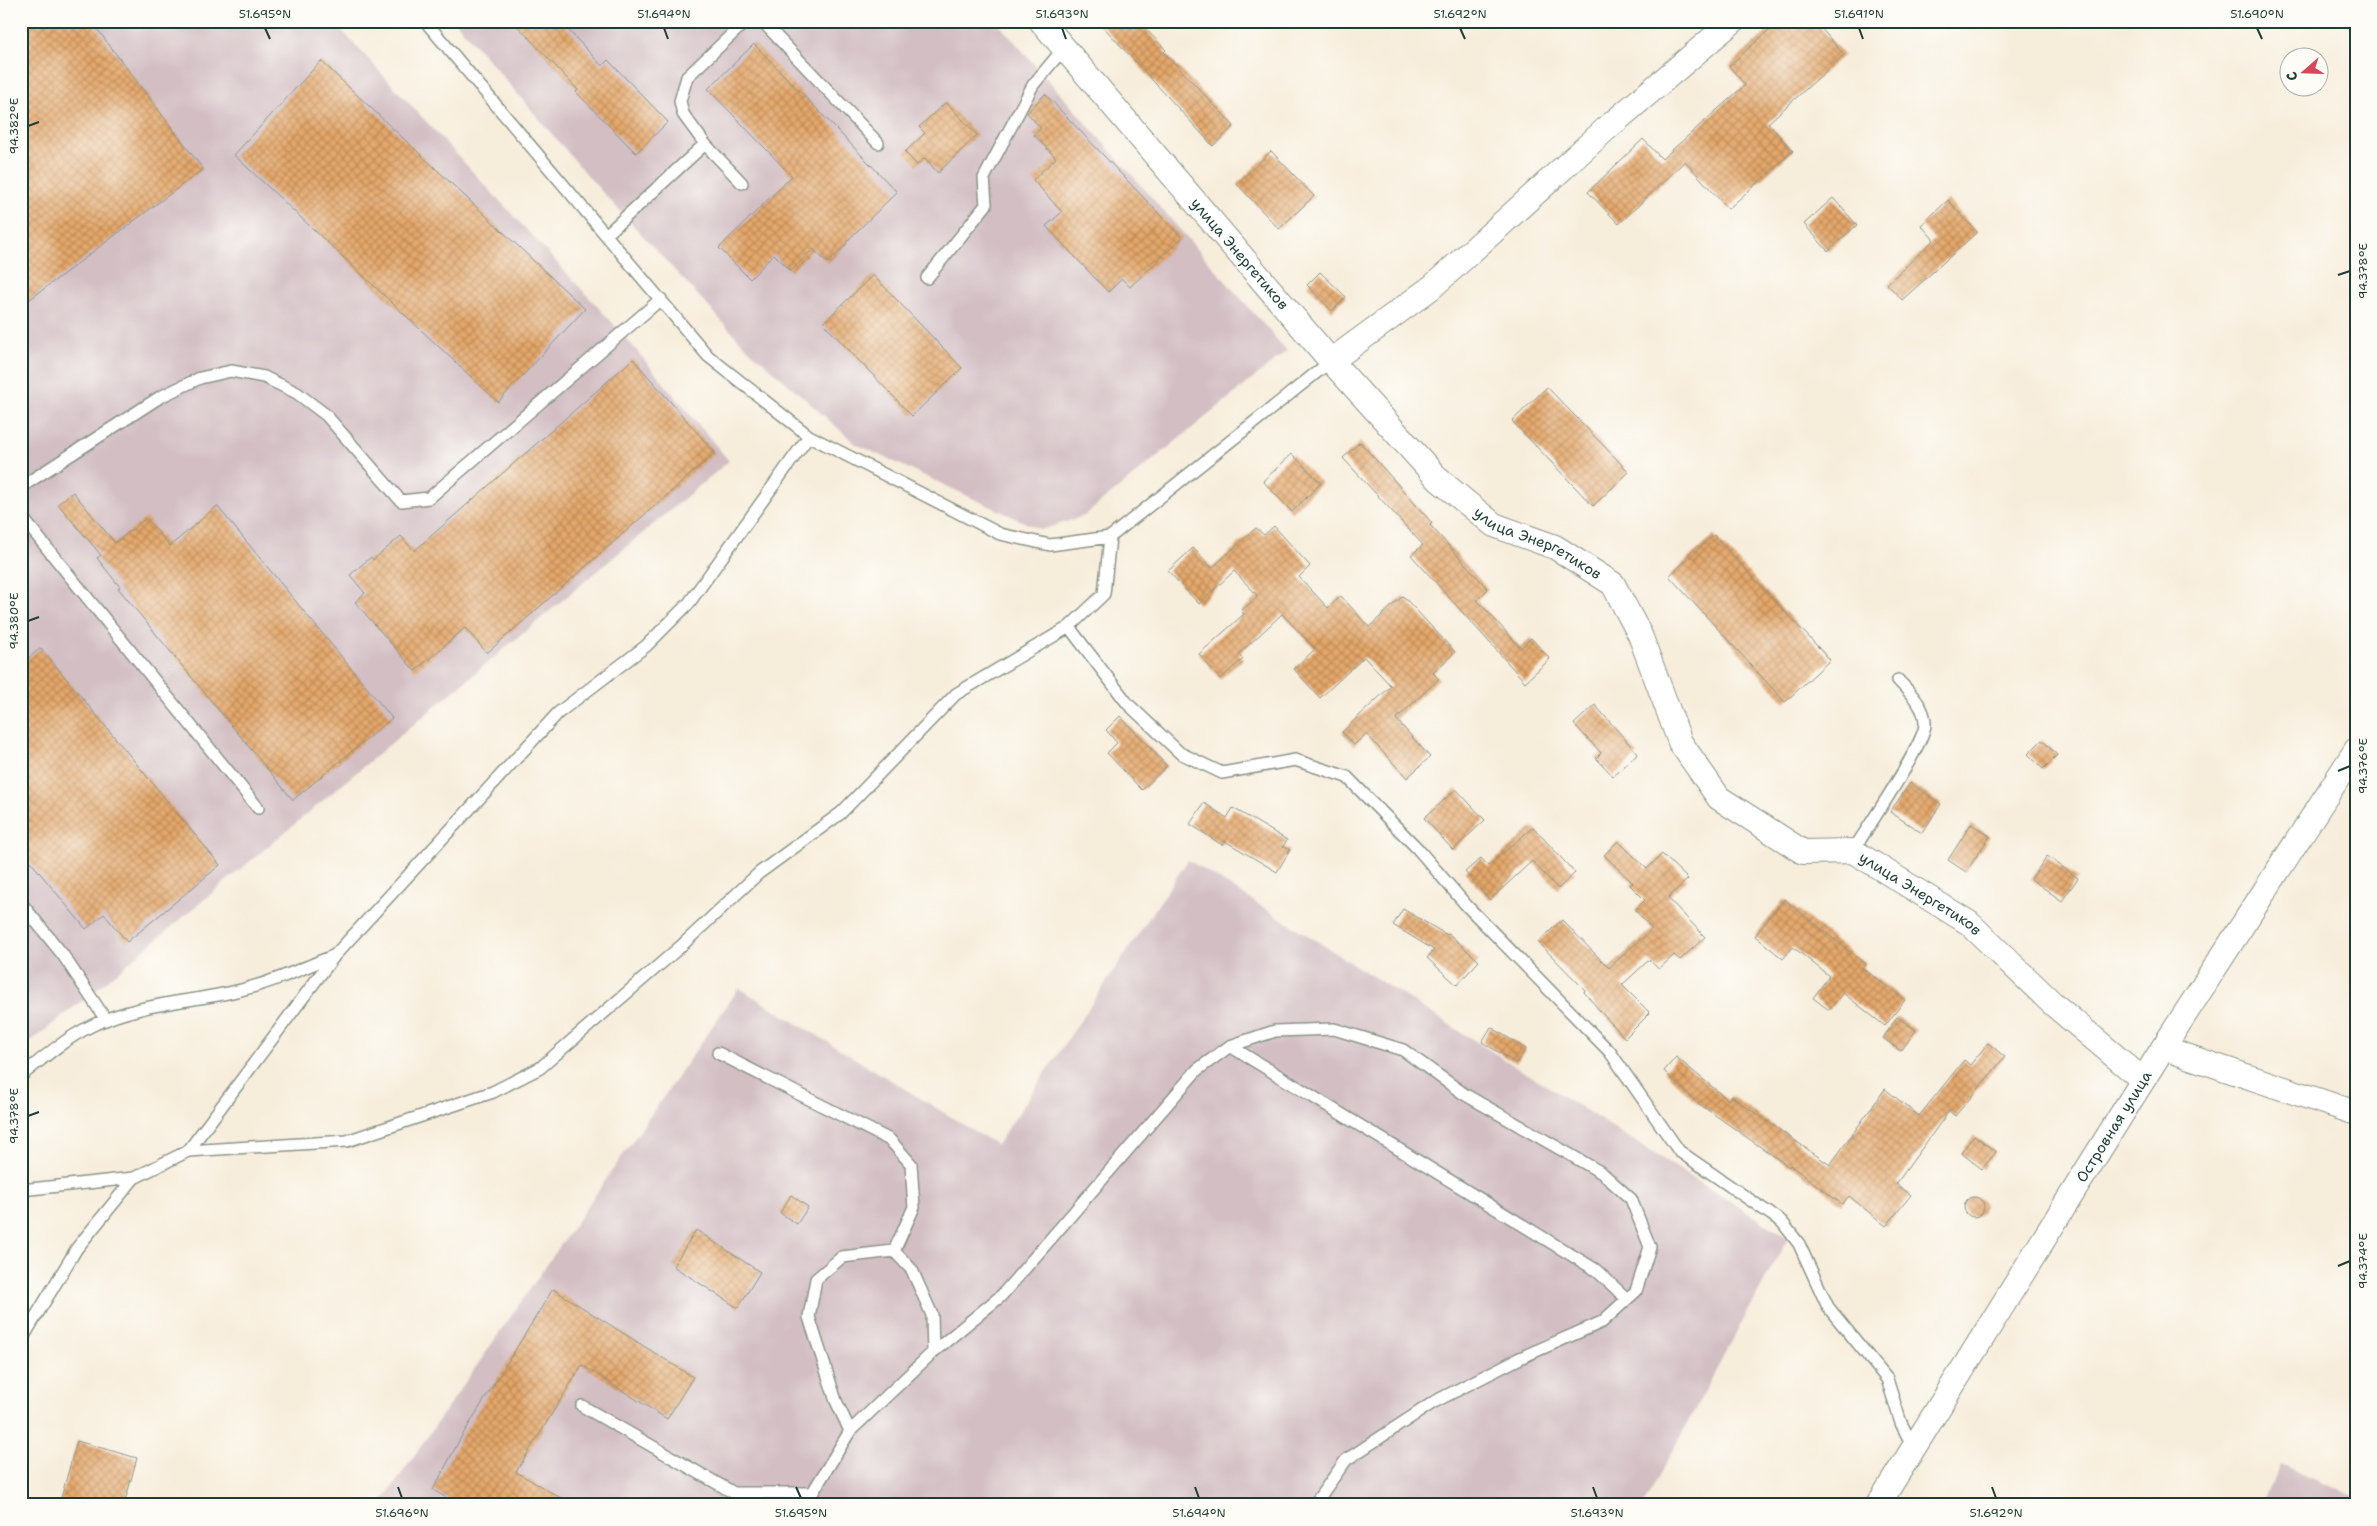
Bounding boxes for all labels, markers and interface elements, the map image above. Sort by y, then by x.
text: 51.695°N [239,6,291,22]
text: 51.694°N [637,6,691,22]
text: 51.693°N [1035,6,1089,22]
text: 51.692°N [1433,6,1487,22]
text: 51.691°N [1834,6,1884,22]
text: 51.690°N [2230,6,2284,22]
north arrow [2280,48,2330,98]
text: С [2282,69,2302,84]
text: 94.382°E [6,98,22,154]
street label: улица Энергетиков [1186,194,1293,314]
text: 94.378°E [2355,243,2371,299]
street label: улица Энергетиков [1470,502,1605,584]
text: 94.380°E [6,593,22,649]
text: 94.376°E [2355,738,2371,794]
street label: улица Энергетиков [1855,847,1986,940]
street label: Островная улица [2072,1066,2157,1186]
text: 94.378°E [6,1088,22,1144]
text: 94.374°E [2355,1233,2371,1289]
text: 51.696°N [375,1505,429,1521]
text: 51.695°N [775,1505,827,1521]
text: 51.694°N [1172,1505,1226,1521]
text: 51.693°N [1570,1505,1624,1521]
text: 51.692°N [1969,1505,2023,1521]

